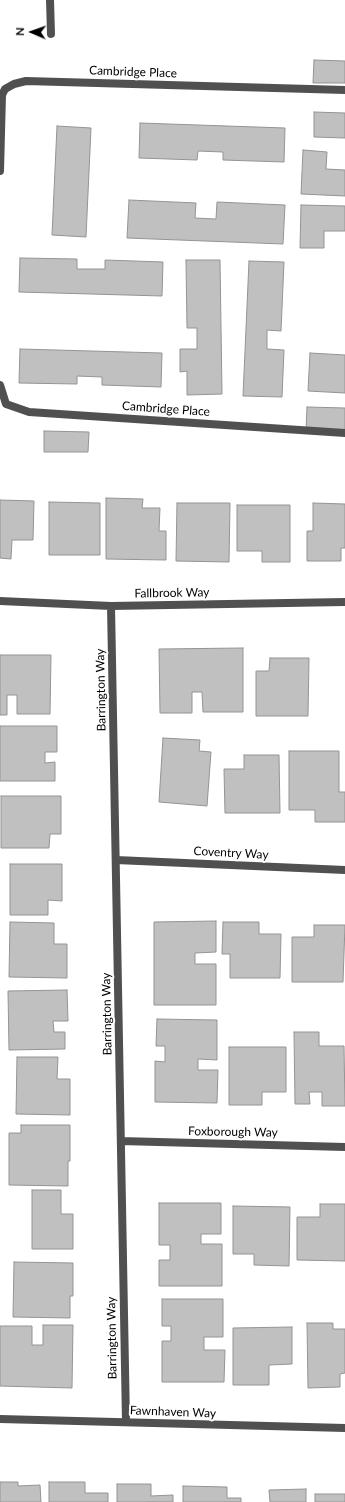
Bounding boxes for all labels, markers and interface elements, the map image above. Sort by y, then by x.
north arrow [12,12,52,52]
text: N [13,27,26,36]
street label: Cambridge Place [89,63,177,81]
street label: Cambridge Place [122,399,210,419]
street label: Fallbrook Way [134,585,210,601]
street label: Barrington Way [93,648,109,732]
street label: Coventry Way [193,844,269,862]
street label: Barrington Way [99,972,115,1056]
street label: Foxborough Way [188,1124,278,1140]
street label: Barrington Way [104,1296,120,1380]
street label: Fawnhaven Way [130,1403,216,1421]

